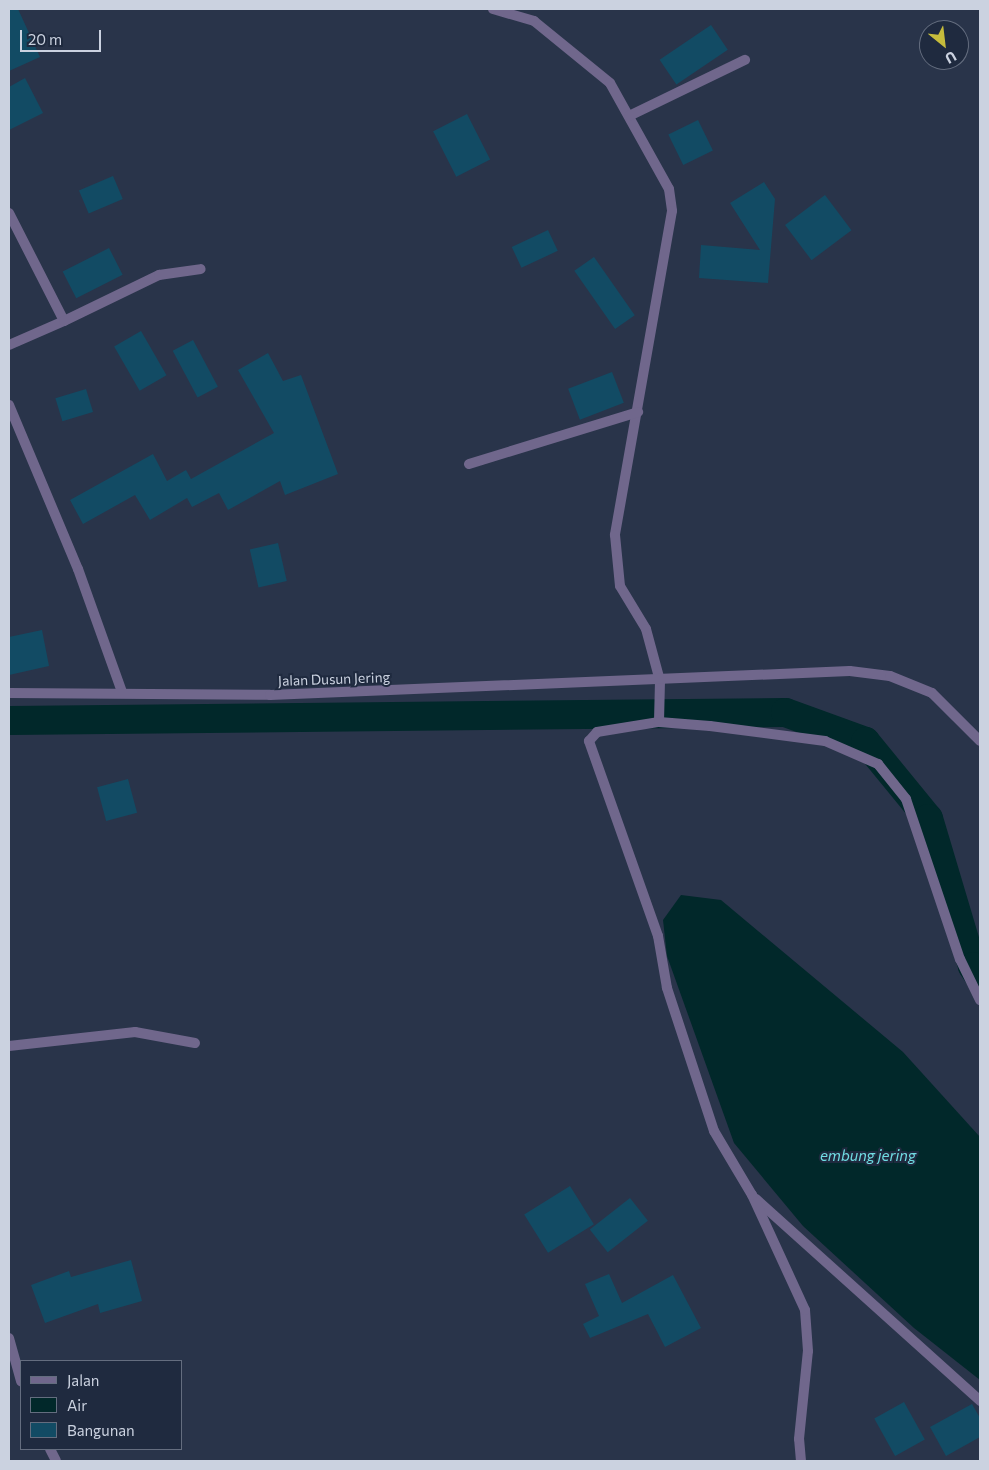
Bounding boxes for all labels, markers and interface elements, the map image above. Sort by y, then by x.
scale bar [22,20,104,52]
north arrow [919,20,969,70]
text: 20 m [28,30,62,48]
text: U [942,48,960,68]
street label: Jalan Dusun Jering [278,669,390,689]
water label: embung jering [820,1147,916,1165]
legend [20,1360,182,1450]
text: Jalan [67,1371,99,1389]
text: Air [67,1396,87,1414]
text: Bangunan [67,1421,135,1439]

